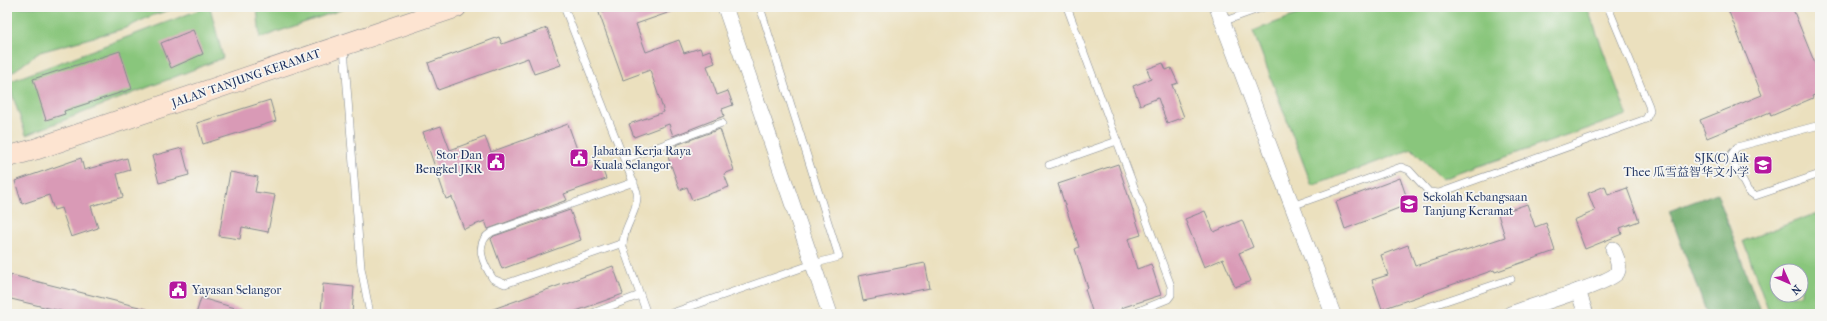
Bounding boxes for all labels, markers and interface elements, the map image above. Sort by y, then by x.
street label: JALAN TANJUNG KERAMAT [169,46,323,110]
place label: Jabatan Kerja Raya Kuala Selangor [592,144,691,172]
public building icon: Jabatan Kerja Raya Kuala Selangor [568,147,590,169]
place label: Stor Dan Bengkel JKR [415,148,483,176]
public building icon: Stor Dan Bengkel JKR [485,151,507,173]
place label: SJK(C) Aik Thee 瓜雪益智华文小学 [1624,151,1750,179]
school or university icon: SJK(C) Aik Thee 瓜雪益智华文小学 [1752,154,1774,176]
place label: Sekolah Kebangsaan Tanjung Keramat [1423,190,1527,218]
school or university icon: Sekolah Kebangsaan Tanjung Keramat [1398,193,1420,215]
north arrow [1769,263,1809,303]
public building icon: Yayasan Selangor [167,279,189,301]
text: N [1788,282,1803,298]
place label: Yayasan Selangor [191,283,282,297]

